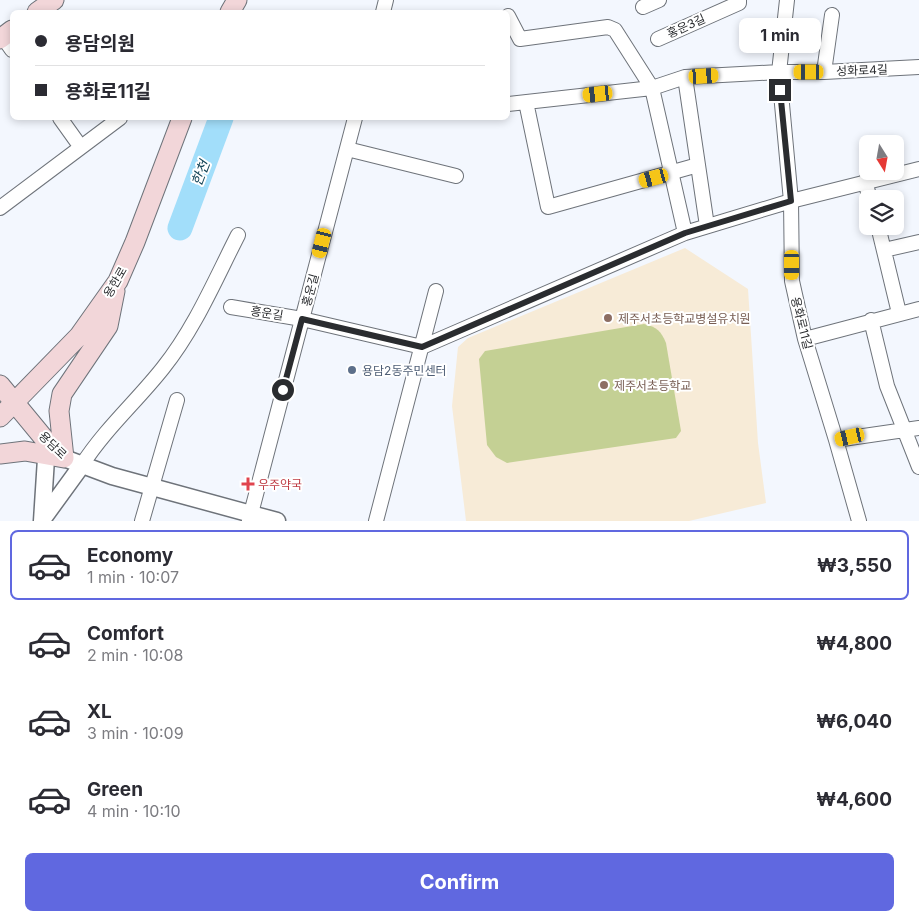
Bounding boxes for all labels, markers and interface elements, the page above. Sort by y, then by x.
street label: 홍운3길 [664,11,708,41]
callout: 1 min [739,18,821,52]
text: 1 min [760,25,800,45]
text: 용담의원 [65,32,135,55]
street label: 성화로4길 [836,62,888,78]
car [794,65,824,80]
car [688,68,719,84]
route end [769,79,791,101]
text: 용화로11길 [65,80,151,103]
car [582,85,613,103]
north arrow [859,135,904,180]
map controls [859,135,904,235]
water label: 한천 [187,157,213,188]
car [637,167,670,189]
button: layers [859,190,904,235]
car [311,227,332,259]
car [784,250,799,280]
street label: 용한로 [100,264,130,300]
street label: 홍운길 [298,272,322,308]
street label: 용화로11길 [788,295,816,351]
street label: 흥운길 [249,303,285,323]
place label: 제주서초등학교병설유치원 [618,311,750,326]
marker: 제주서초등학교병설유치원 [602,312,614,324]
place label: 용담2동주민센터 [362,363,447,378]
marker: 용담2동주민센터 [346,364,358,376]
place label: 제주서초등학교 [614,378,691,393]
route start [272,379,294,401]
marker: 제주서초등학교 [598,379,610,391]
car [833,426,866,448]
street label: 용담로 [36,428,70,462]
place label: 우주약국 [258,477,302,492]
marker: 우주약국 [242,478,254,490]
icon: car [27,543,72,588]
text: Economy [87,544,173,567]
text: ₩3,550 [817,554,892,577]
text: 1 min · 10:07 [87,567,179,587]
icon: car [27,621,72,666]
text: Comfort [87,622,164,645]
text: ₩4,800 [816,632,892,655]
text: 2 min · 10:08 [87,645,183,665]
icon: car [27,699,72,744]
text: XL [87,700,112,723]
text: ₩6,040 [816,710,892,733]
text: 3 min · 10:09 [87,723,184,743]
icon: car [27,777,72,822]
text: Green [87,778,143,801]
text: ₩4,600 [816,788,892,811]
text: 4 min · 10:10 [87,801,181,821]
button: Confirm [25,853,894,911]

